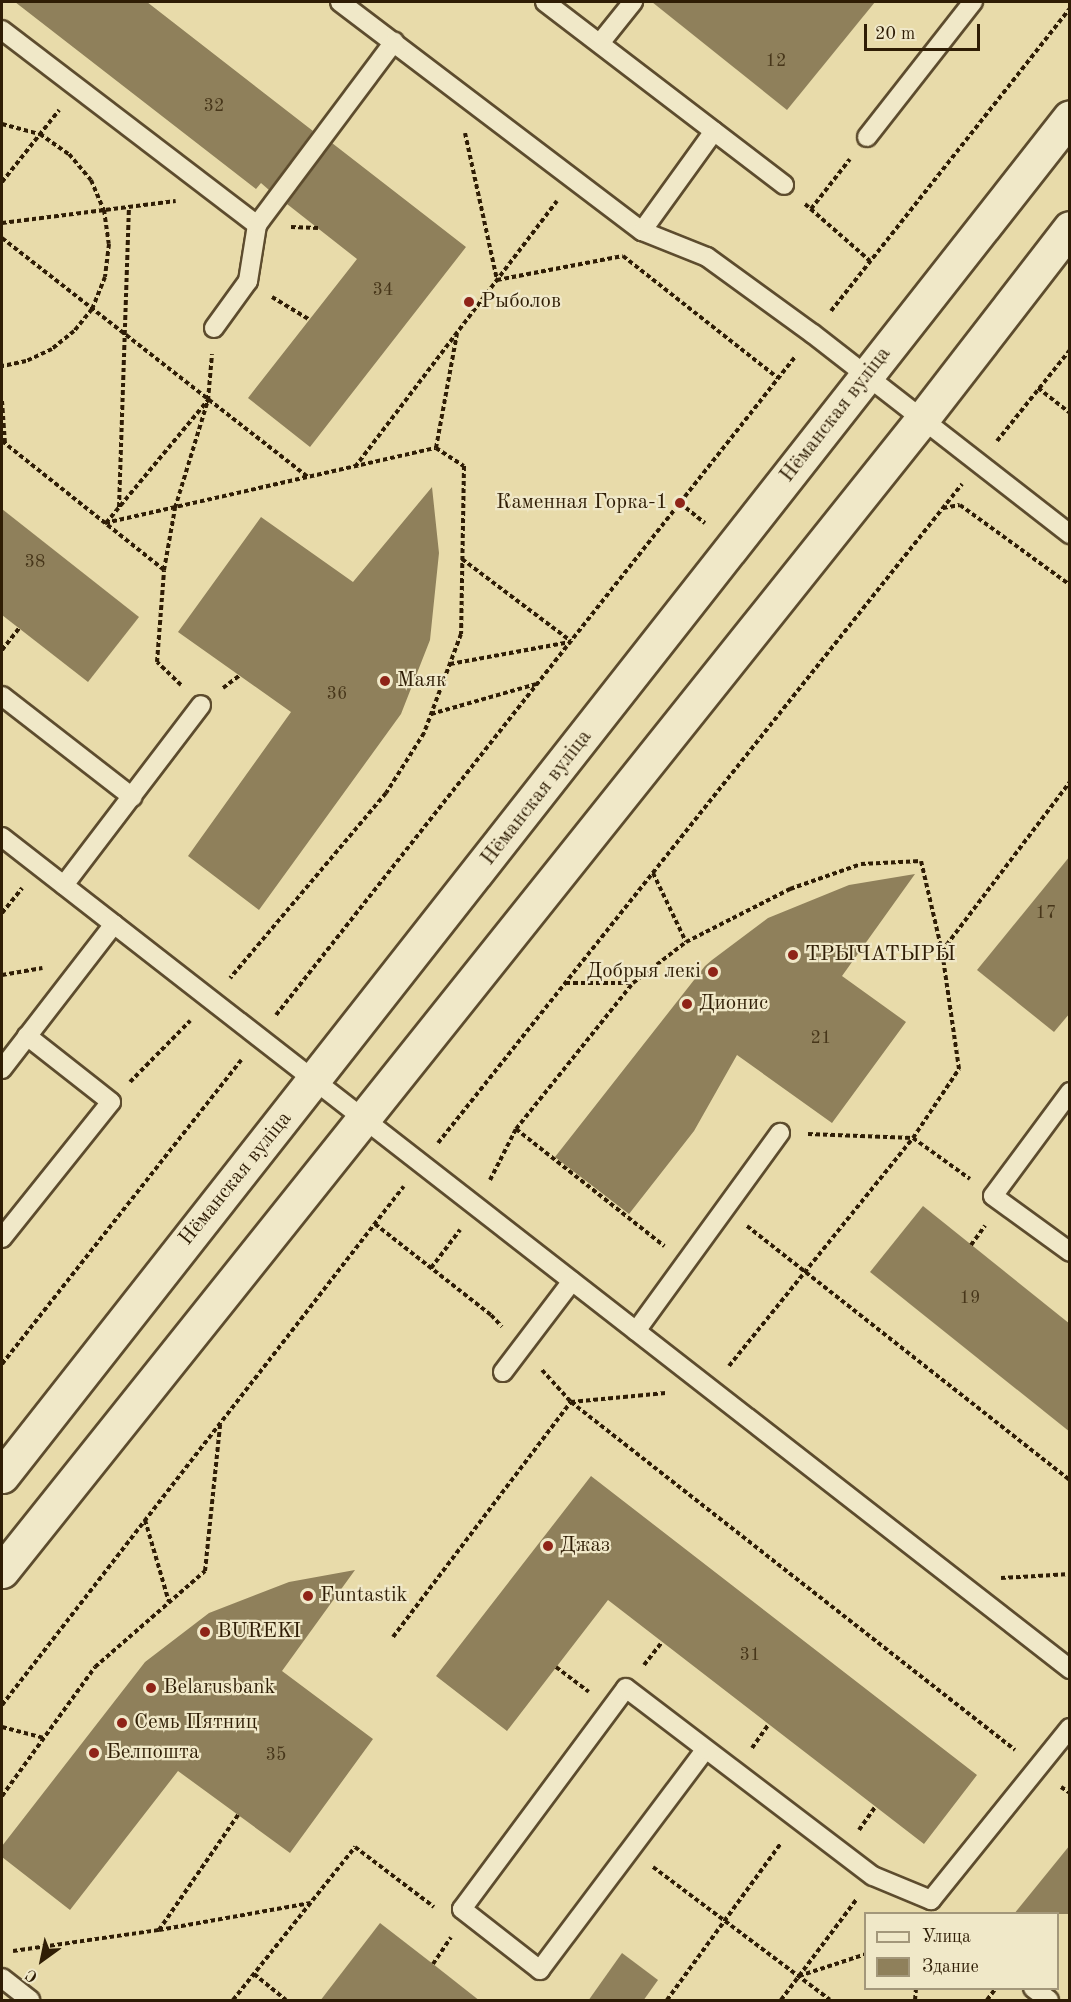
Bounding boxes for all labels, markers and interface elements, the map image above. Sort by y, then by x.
scale bar [867,12,982,50]
text: 20 m [875,25,915,43]
house number: 12 [766,50,786,72]
house number: 32 [204,95,224,117]
house number: 34 [373,279,393,301]
place label: Рыболов [481,289,561,315]
marker: Рыболов [462,295,476,309]
street label: Нёманская вуліца [775,342,897,488]
place label: Каменная Горка-1 [496,490,668,516]
marker: Каменная Горка-1 [673,496,687,510]
house number: 38 [25,551,45,573]
place label: Маяк [397,668,446,694]
marker: Маяк [378,674,392,688]
house number: 36 [327,683,347,705]
street label: Нёманская вуліца [476,725,598,871]
house number: 17 [1036,902,1056,924]
place label: ТРЫЧАТЫРЫ [805,942,956,968]
marker: ТРЫЧАТЫРЫ [786,948,800,962]
place label: Добрыя лекі [587,959,701,985]
marker: Добрыя лекі [706,965,720,979]
place label: Дионис [699,991,768,1017]
marker: Дионис [680,997,694,1011]
house number: 21 [811,1027,831,1049]
street label: Нёманская вуліца [174,1107,298,1251]
house number: 19 [960,1287,980,1309]
place label: Джаз [560,1533,610,1559]
marker: Джаз [541,1539,555,1553]
place label: Funtastik [320,1583,408,1609]
marker: Funtastik [301,1589,315,1603]
place label: BUREKI [217,1619,301,1645]
marker: BUREKI [198,1625,212,1639]
house number: 31 [740,1644,760,1666]
place label: Belarusbank [163,1675,276,1701]
marker: Belarusbank [144,1681,158,1695]
place label: Семь Пятниц [134,1710,257,1736]
marker: Семь Пятниц [115,1716,129,1730]
place label: Белпошта [106,1740,199,1766]
house number: 35 [266,1744,286,1766]
marker: Белпошта [87,1746,101,1760]
legend [864,1912,1059,1990]
text: Улица [922,1928,971,1946]
north arrow [12,1930,72,1990]
text: Здание [922,1958,979,1976]
text: С [23,1966,41,1985]

